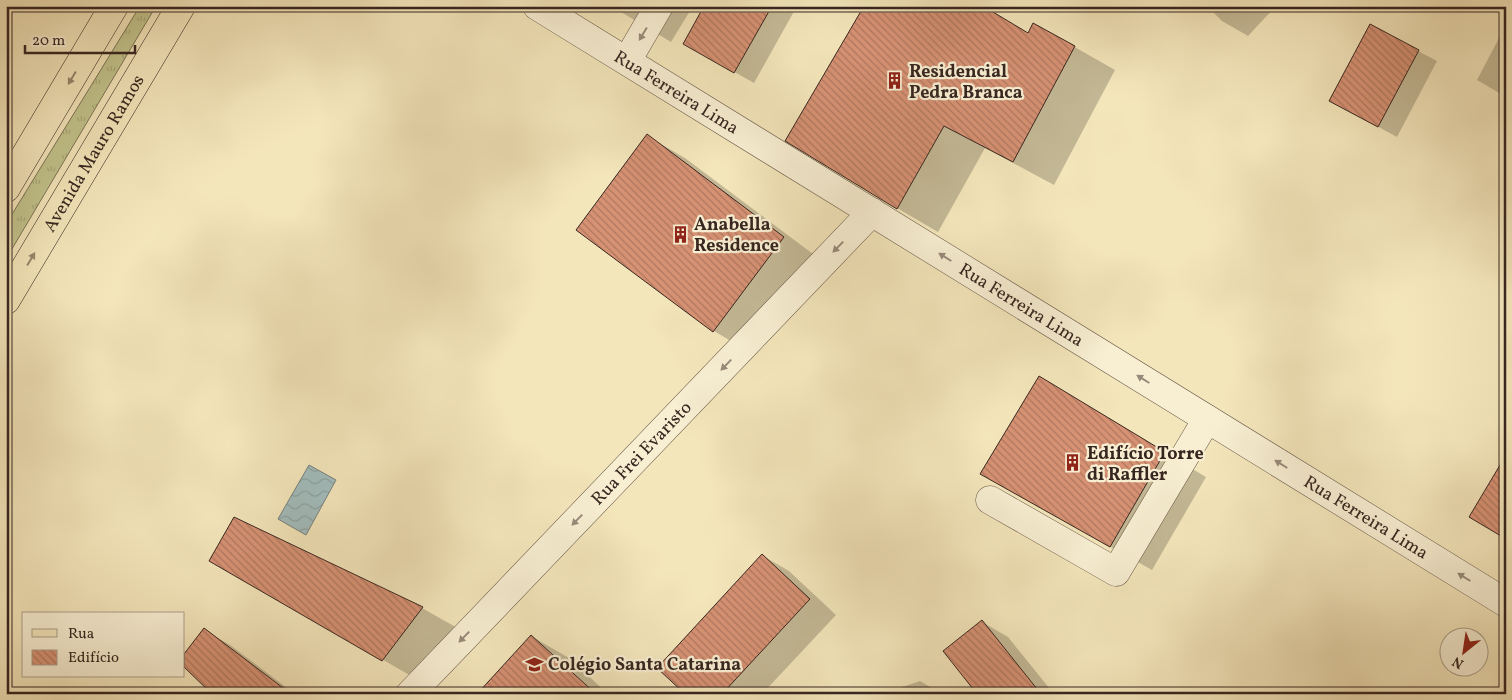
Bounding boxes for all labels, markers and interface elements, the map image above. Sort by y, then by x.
scale bar [25,22,135,54]
one-way arrow [639,27,648,40]
text: 20 m [32,31,65,52]
street label: Rua Ferreira Lima [609,45,743,141]
place label: Residencial Pedra Branca [909,60,1023,106]
street label: Avenida Mauro Ramos [38,70,151,237]
building icon: Residencial Pedra Branca [885,71,905,91]
one-way arrow [67,72,76,85]
place label: Anabella Residence [694,213,779,259]
building icon: Anabella Residence [670,224,690,244]
one-way arrow [832,241,844,253]
one-way arrow [27,252,36,265]
one-way arrow [938,253,951,262]
street label: Rua Ferreira Lima [953,258,1088,354]
one-way arrow [720,358,732,370]
one-way arrow [1136,375,1149,384]
street label: Rua Frei Evaristo [586,396,698,511]
place label: Edifício Torre di Raffler [1087,442,1204,488]
building icon: Edifício Torre di Raffler [1063,453,1083,473]
one-way arrow [1275,460,1288,469]
street label: Rua Ferreira Lima [1298,470,1433,566]
one-way arrow [571,513,583,525]
one-way arrow [1458,572,1471,582]
legend [22,612,185,678]
text: Rua [68,624,94,645]
north arrow [1440,628,1490,678]
one-way arrow [459,631,471,643]
text: Edifício [68,648,119,669]
text: N [1449,651,1467,673]
place label: Colégio Santa Catarina [548,653,741,678]
school or university icon: Colégio Santa Catarina [524,654,544,674]

